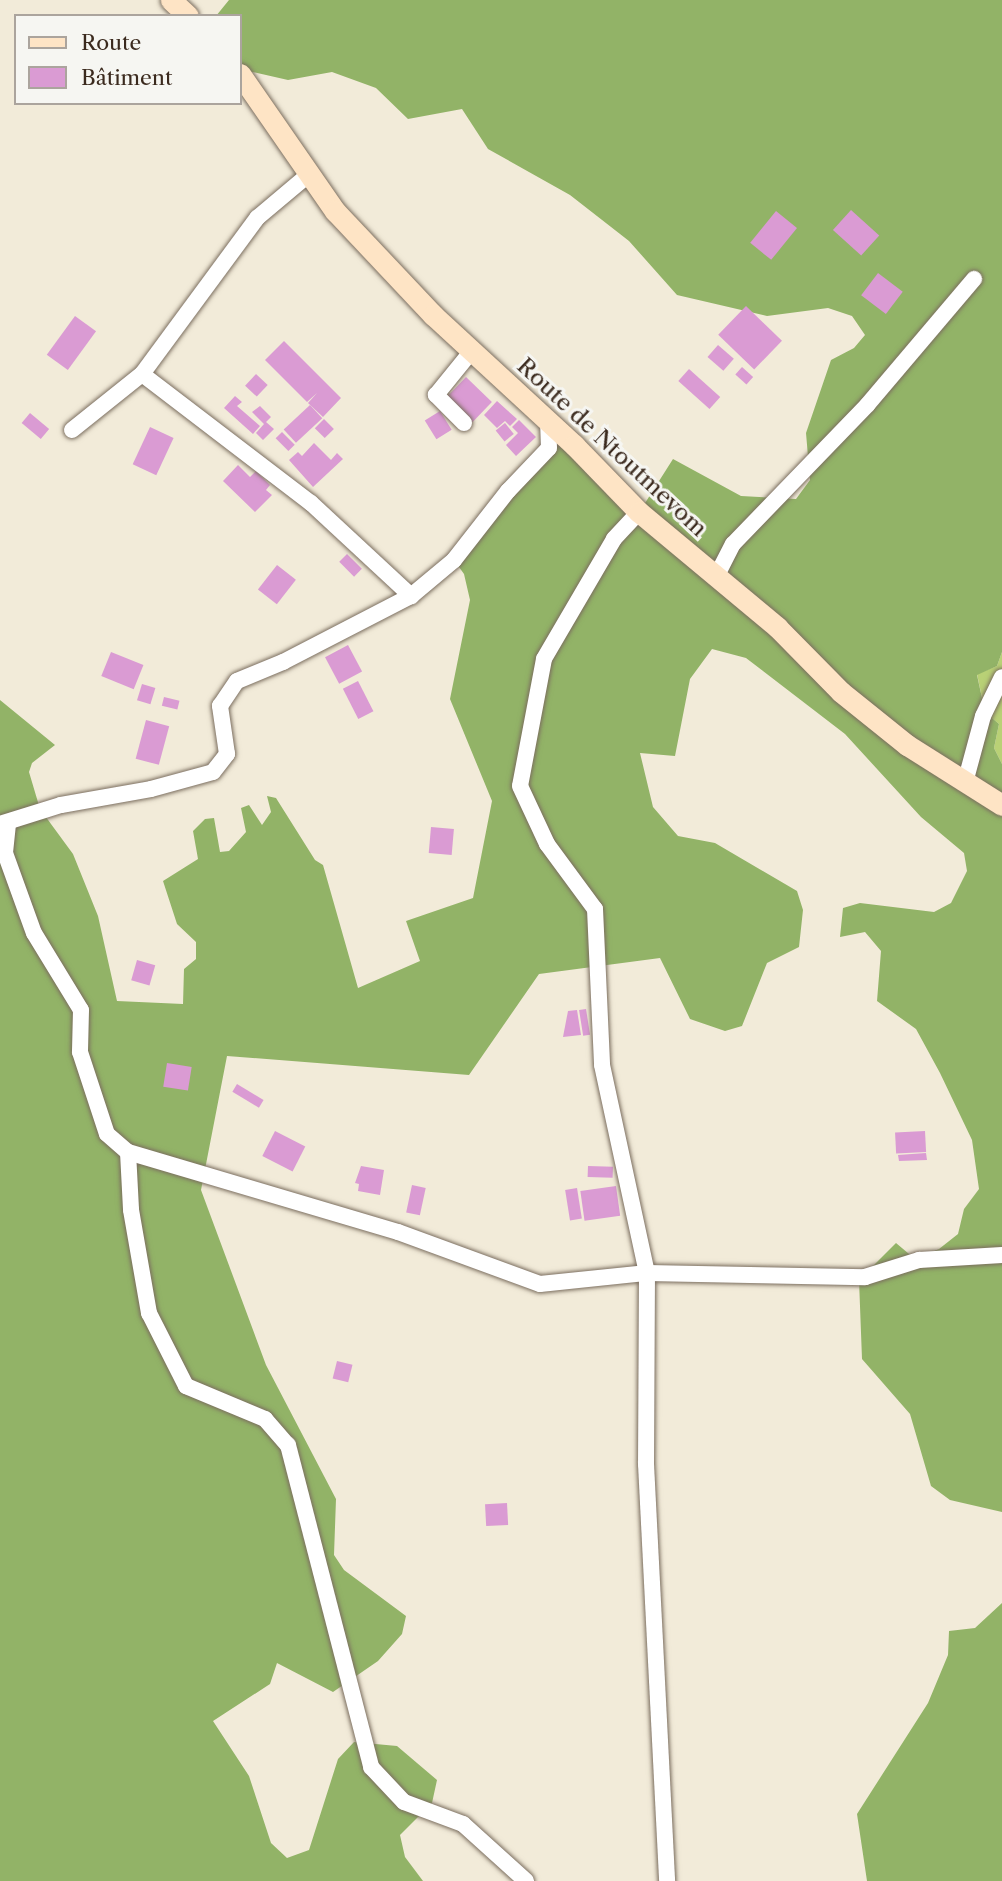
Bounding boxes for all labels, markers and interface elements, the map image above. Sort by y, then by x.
legend [14,14,242,105]
text: Route [81,30,141,55]
text: Bâtiment [81,65,172,90]
street label: Route de Ntoutmevom [511,352,713,542]

